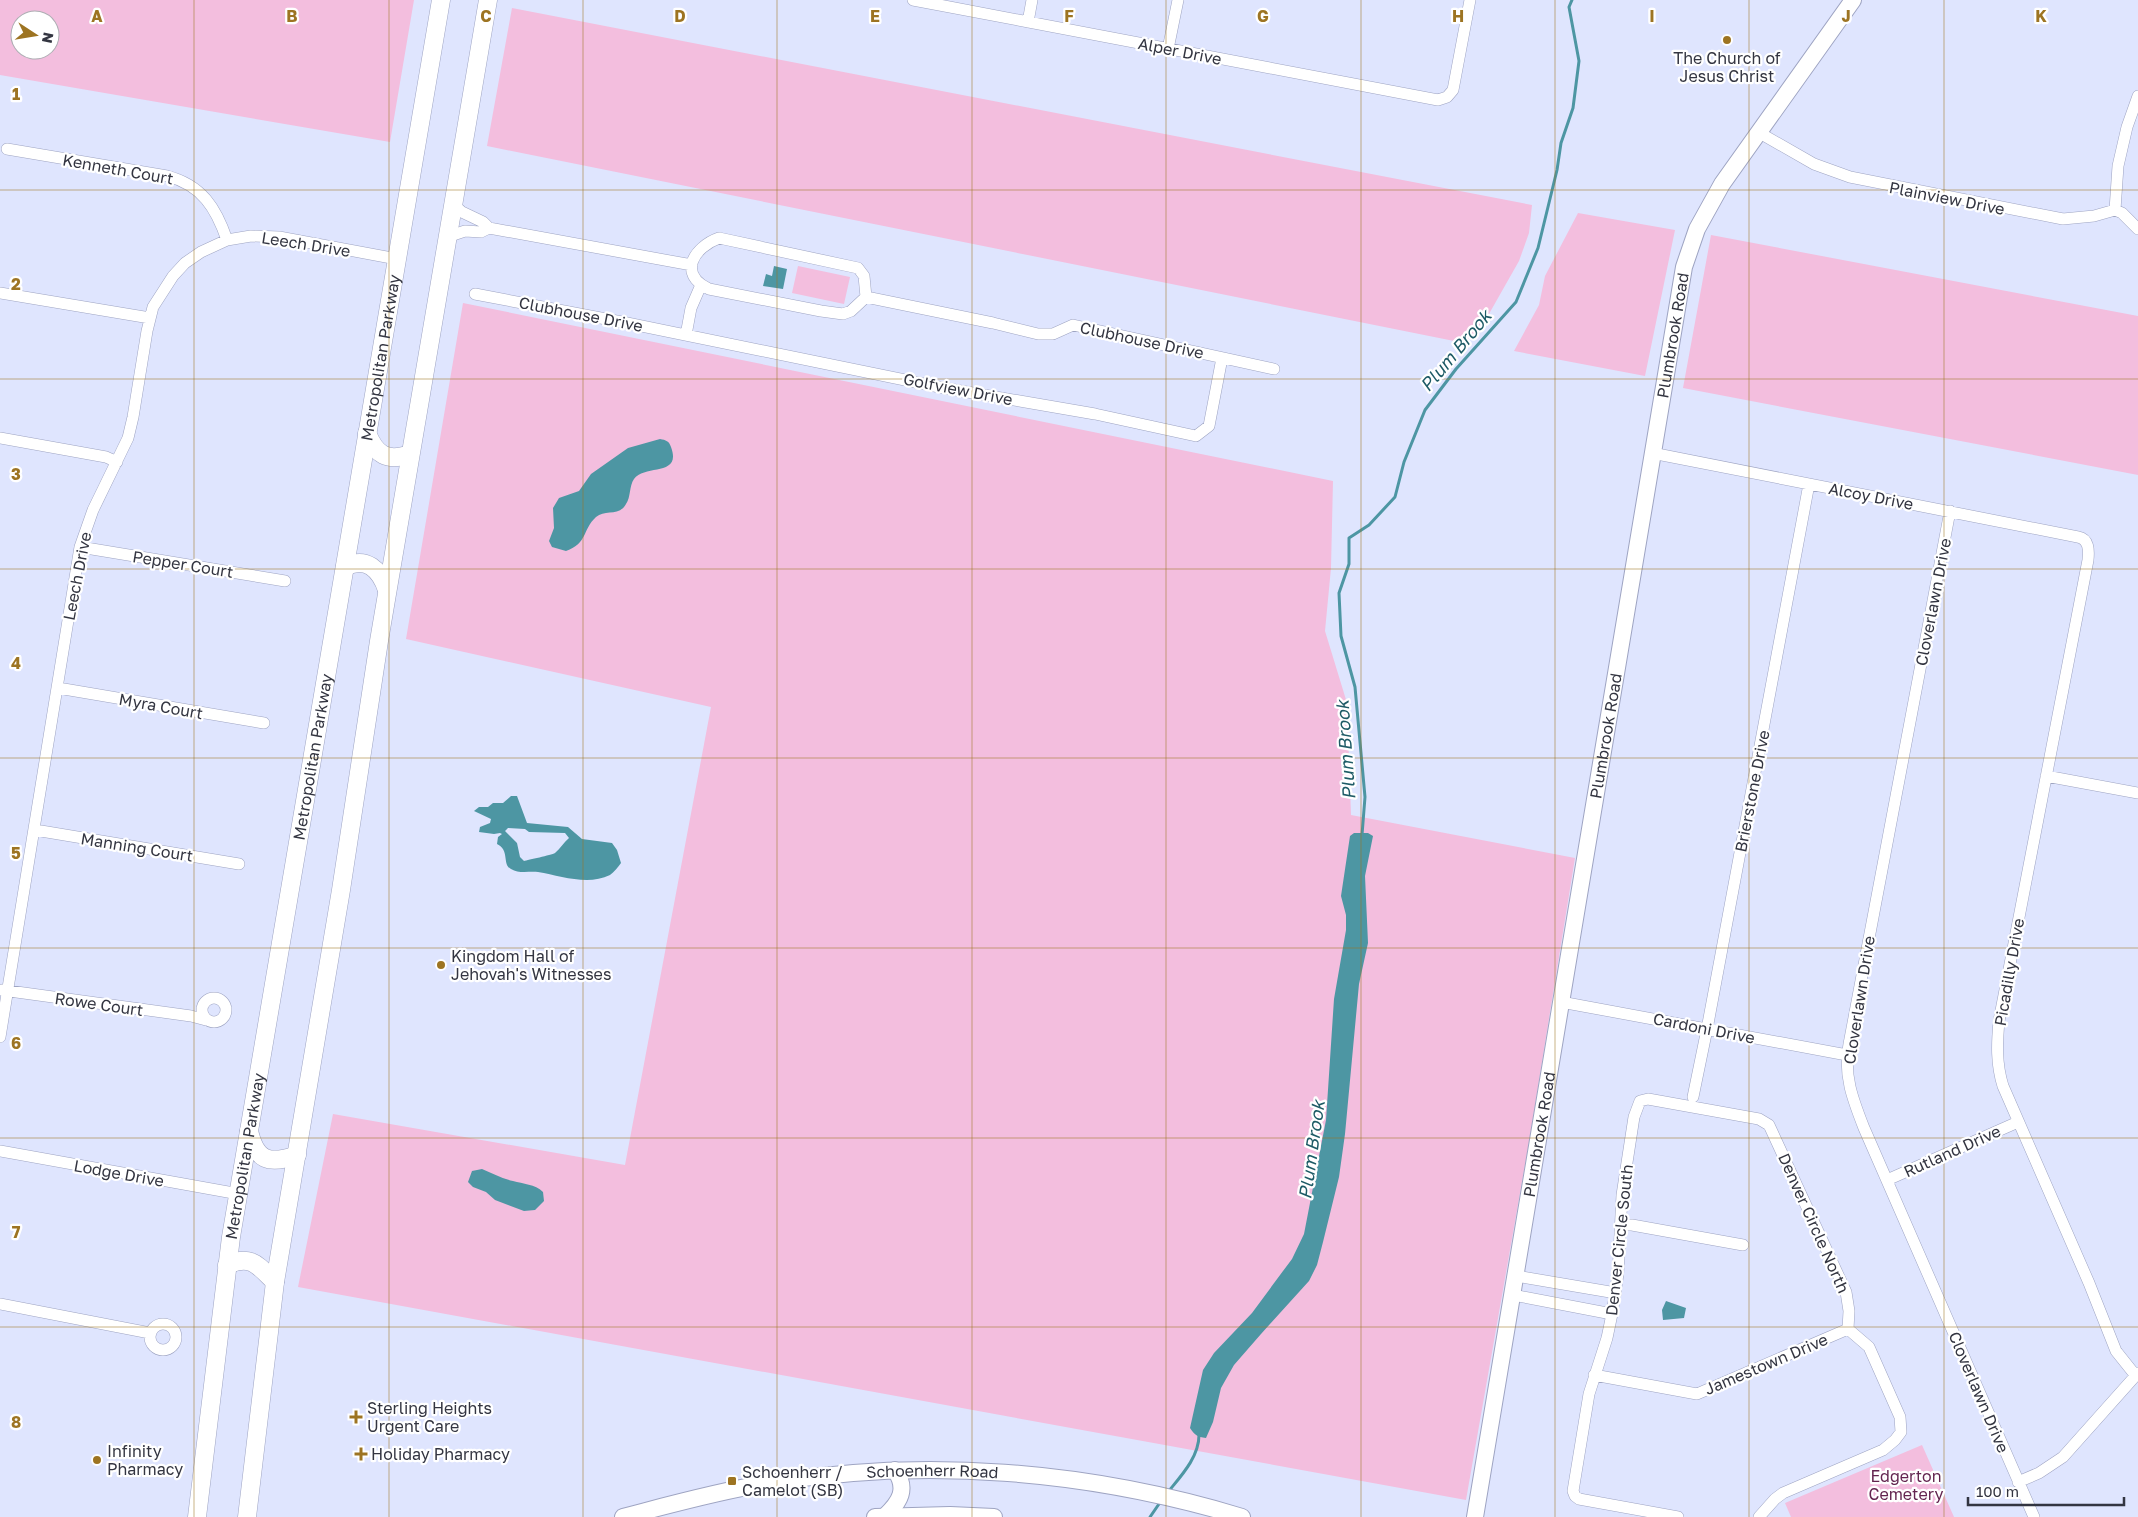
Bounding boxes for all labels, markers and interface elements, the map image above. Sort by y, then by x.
text: A [91,6,103,26]
text: B [286,6,298,26]
text: C [480,6,492,26]
text: D [674,6,686,26]
text: E [870,6,880,26]
text: F [1064,6,1074,26]
text: G [1257,6,1269,26]
text: H [1452,6,1464,26]
text: I [1649,6,1655,26]
text: J [1841,6,1851,26]
text: K [2035,6,2047,26]
north arrow [10,10,60,60]
text: N [39,31,58,45]
street label: Alper Drive [1137,33,1223,69]
marker: The Church of Jesus Christ [1721,34,1733,46]
place label: The Church of Jesus Christ [1673,48,1781,86]
text: 1 [12,84,20,104]
street label: Kenneth Court [61,149,175,189]
street label: Plainview Drive [1887,177,2007,219]
street label: Leech Drive [260,227,352,261]
street label: Plumbrook Road [1652,271,1693,400]
street label: Metropolitan Parkway [356,273,404,442]
text: 2 [11,274,21,294]
street label: Clubhouse Drive [517,292,645,336]
water label: Plum Brook [1415,304,1497,396]
street label: Clubhouse Drive [1078,317,1206,363]
street label: Golfview Drive [902,369,1014,409]
text: 3 [11,464,21,484]
street label: Alcoy Drive [1827,478,1915,514]
street label: Leech Drive [59,530,95,622]
street label: Cloverlawn Drive [1911,536,1955,668]
street label: Pepper Court [131,546,235,582]
text: 4 [11,653,21,673]
street label: Metropolitan Parkway [289,672,336,842]
street label: Plumbrook Road [1585,672,1626,800]
street label: Myra Court [117,689,205,723]
water label: Plum Brook [1330,698,1359,800]
street label: Brierstone Drive [1730,728,1774,854]
street label: Manning Court [79,828,195,866]
text: 5 [11,843,21,863]
street label: Picadilly Drive [1990,916,2028,1028]
street label: Cloverlawn Drive [1839,934,1879,1066]
place label: Kingdom Hall of Jehovah's Witnesses [451,946,611,984]
marker: Kingdom Hall of Jehovah's Witnesses [435,959,447,971]
street label: Rowe Court [53,988,145,1020]
street label: Cardoni Drive [1651,1008,1757,1048]
text: 6 [11,1033,21,1053]
street label: Plumbrook Road [1519,1070,1559,1199]
street label: Metropolitan Parkway [221,1071,269,1241]
water label: Plum Brook [1293,1097,1329,1201]
street label: Rutland Drive [1900,1121,2004,1181]
street label: Denver Circle North [1774,1150,1854,1296]
street label: Lodge Drive [72,1155,166,1191]
street label: Denver Circle South [1601,1163,1637,1317]
text: 7 [12,1222,21,1242]
street label: Cloverlawn Drive [1944,1328,2014,1456]
street label: Jamestown Drive [1701,1329,1831,1399]
place label: Sterling Heights Urgent Care [367,1398,492,1436]
marker: Sterling Heights Urgent Care [349,1410,363,1424]
text: 8 [11,1412,21,1432]
place label: Infinity Pharmacy [107,1441,183,1479]
place label: Holiday Pharmacy [371,1444,510,1464]
marker: Holiday Pharmacy [355,1448,367,1460]
marker: Infinity Pharmacy [91,1454,103,1466]
street label: Schoenherr Road [866,1460,999,1482]
place label: Schoenherr / Camelot (SB) [742,1462,843,1500]
park label: Edgerton Cemetery [1869,1466,1944,1504]
scale bar [1968,1474,2124,1506]
marker: Schoenherr / Camelot (SB) [726,1475,738,1487]
text: 100 m [1976,1482,2019,1500]

